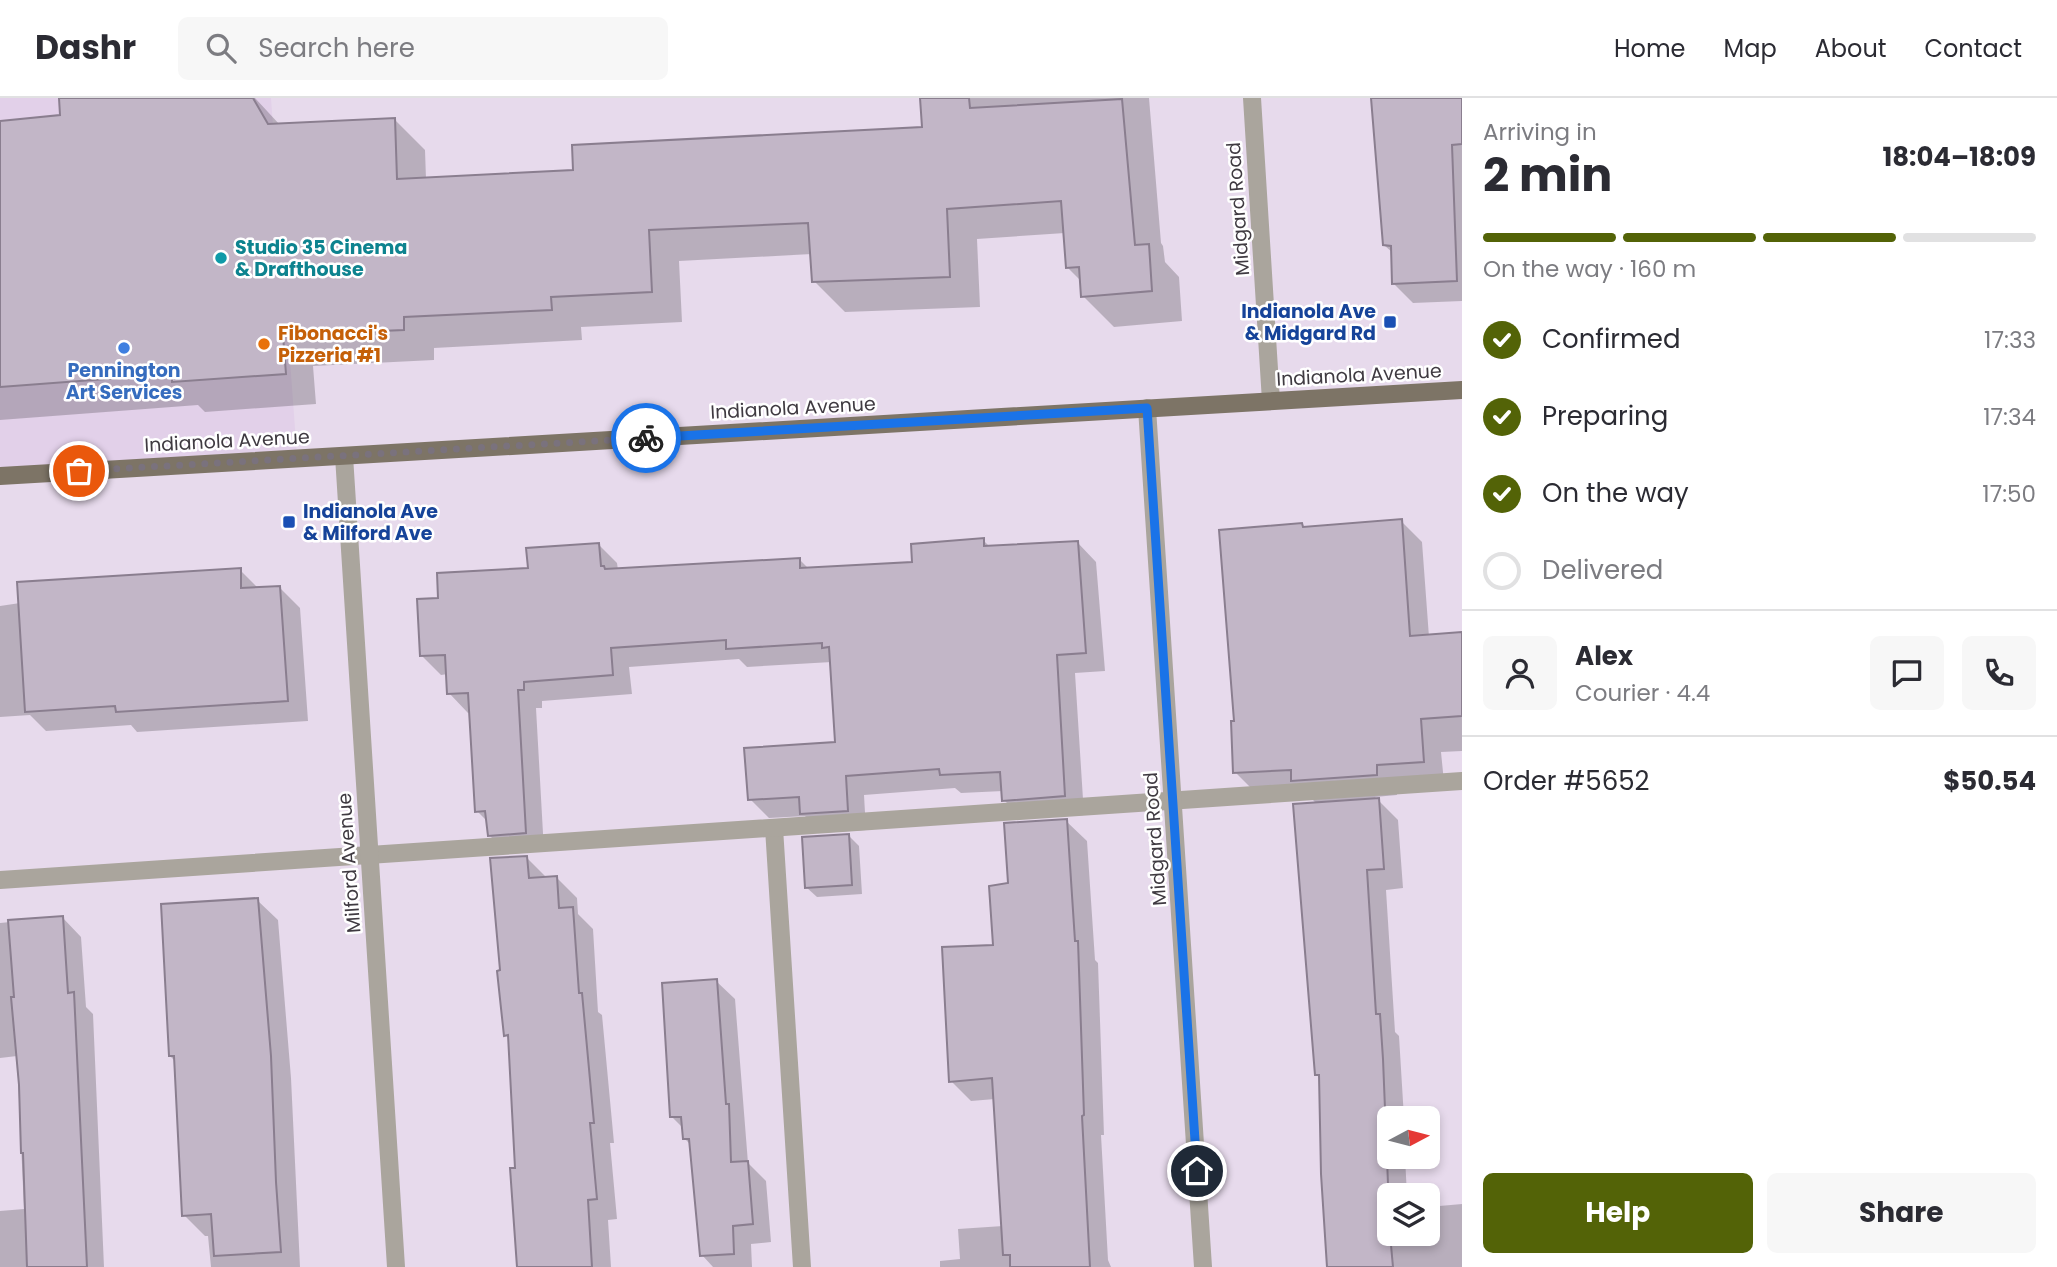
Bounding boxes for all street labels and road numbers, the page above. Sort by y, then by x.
street label: Midgard Road [1220,141,1256,277]
street label: Indianola Avenue [1276,357,1442,393]
street label: Indianola Avenue [710,390,876,426]
street label: Indianola Avenue [144,423,310,459]
street label: Midgard Road [1137,771,1173,907]
street label: Milford Avenue [331,792,367,934]

